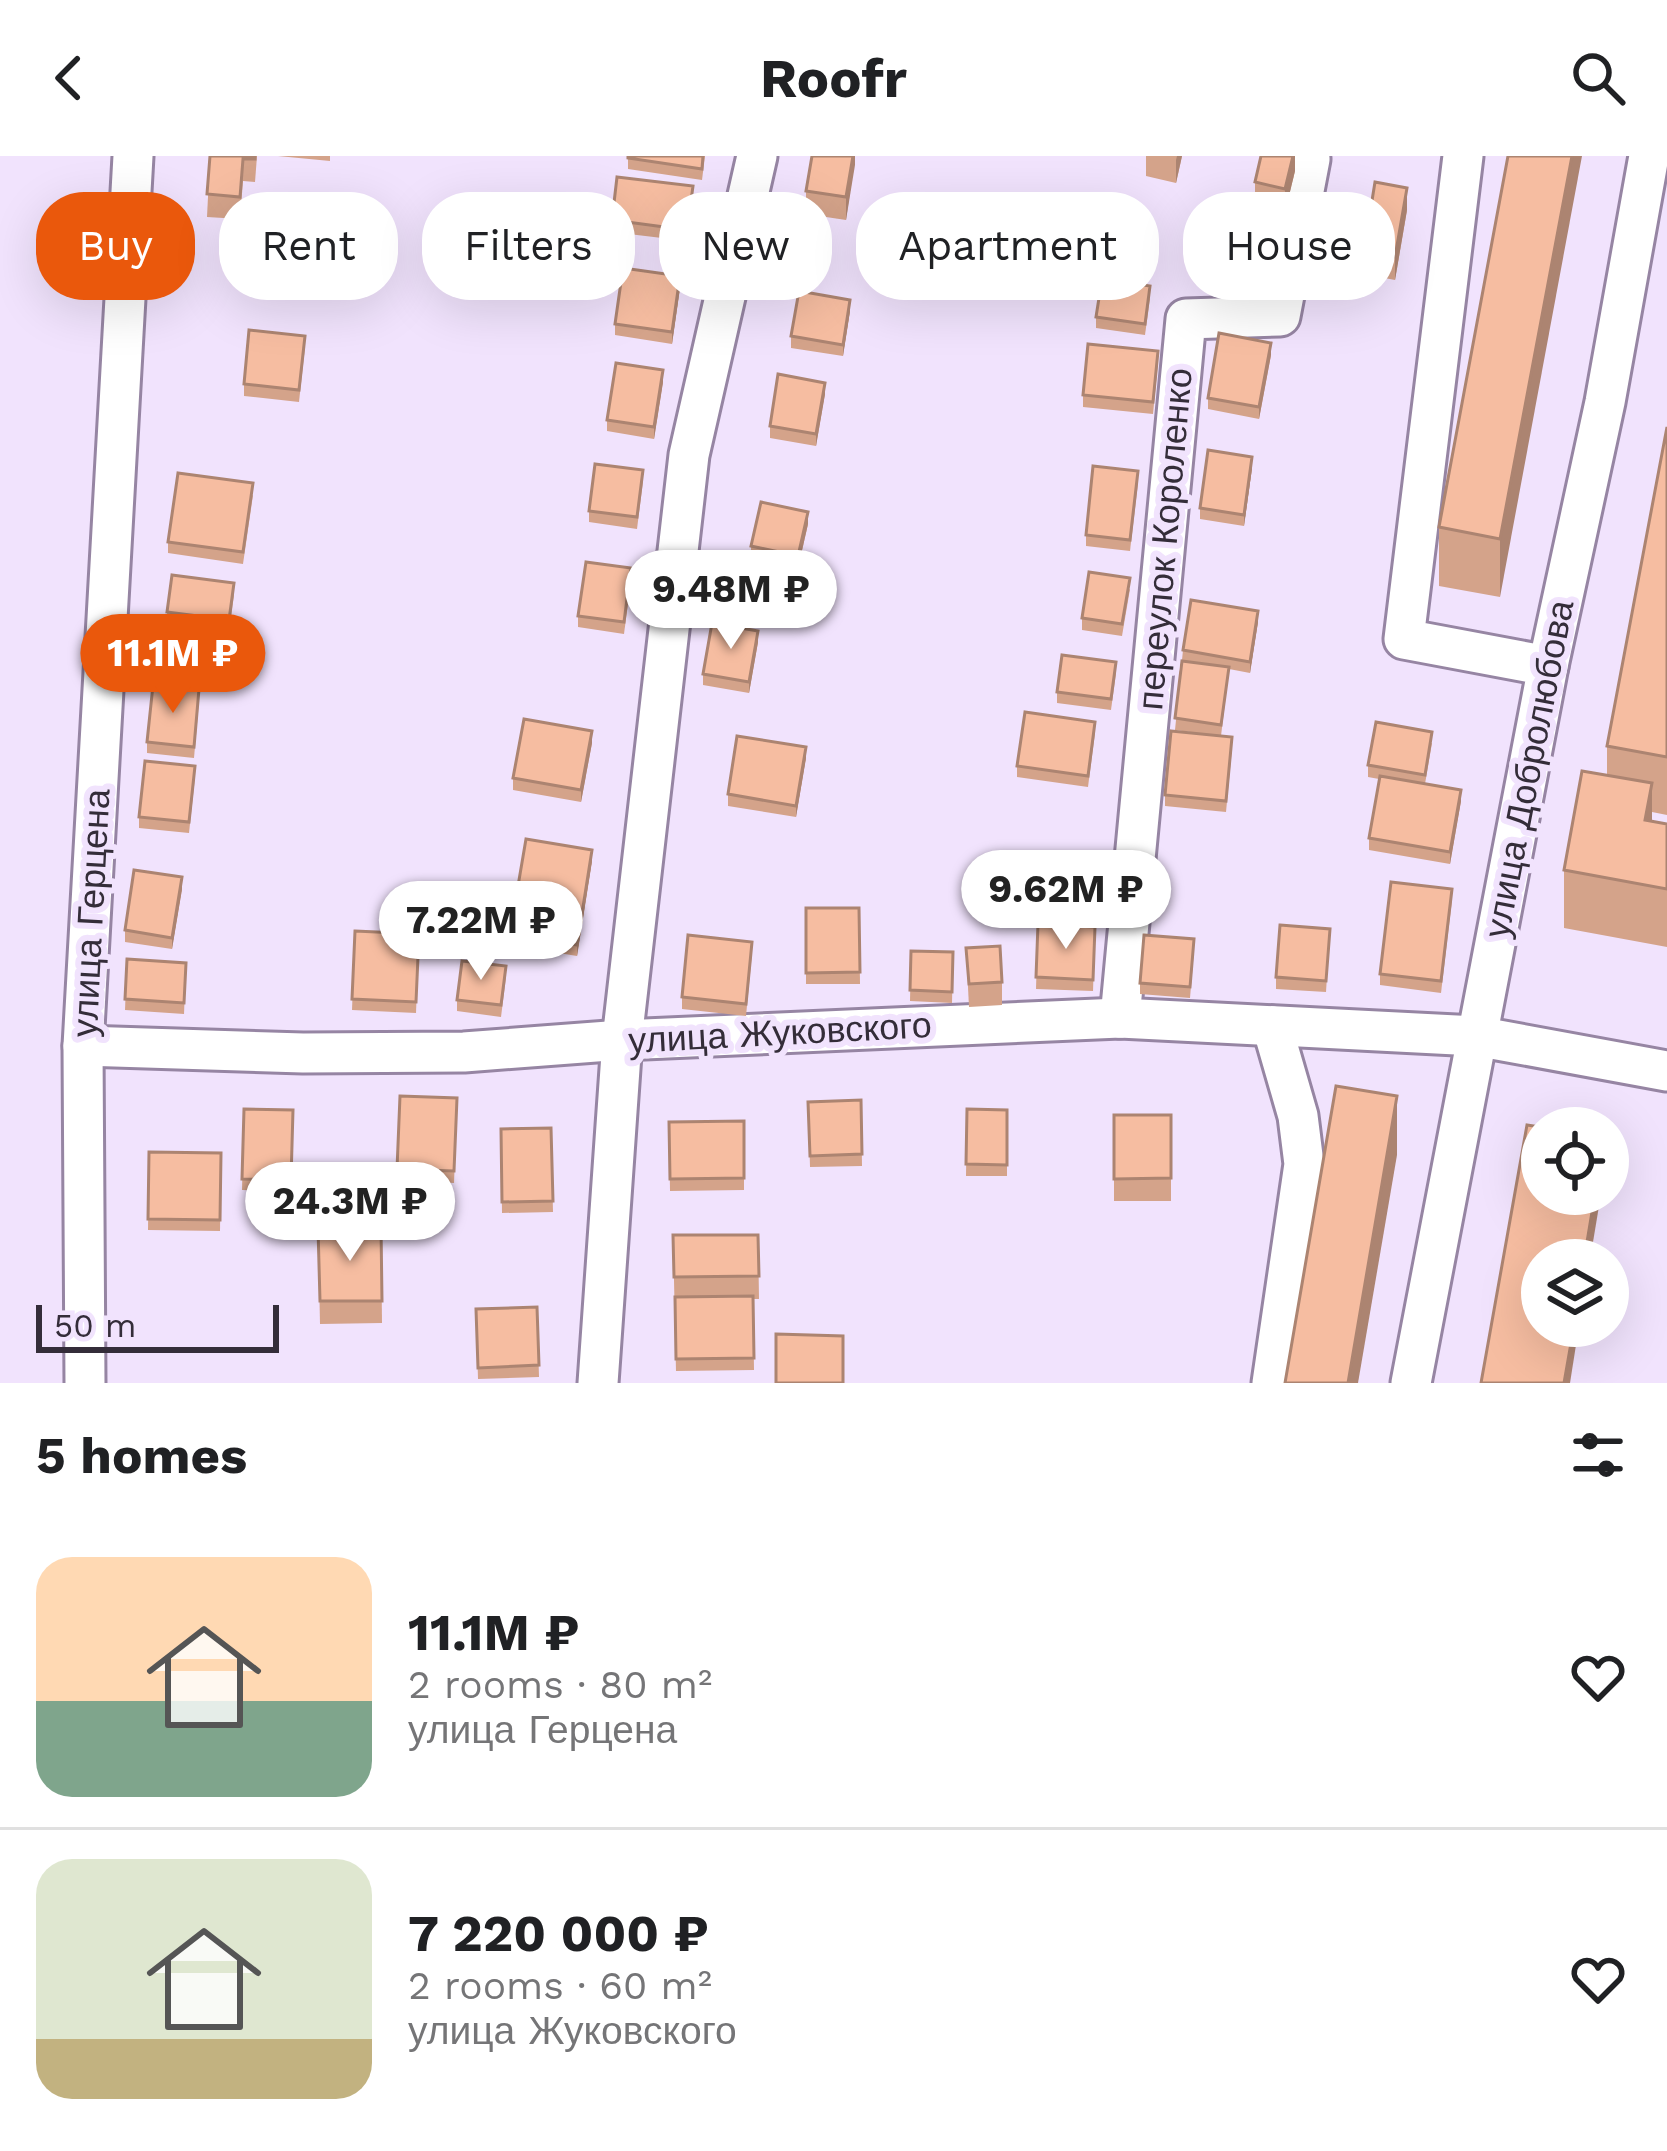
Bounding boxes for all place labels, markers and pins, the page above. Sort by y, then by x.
pin: 9.48M ₽ [620,550,842,652]
pin: 11.1M ₽ [62,614,284,716]
pin: 9.62M ₽ [955,850,1177,952]
pin: 7.22M ₽ [370,881,592,983]
pin: 24.3M ₽ [239,1162,461,1264]

